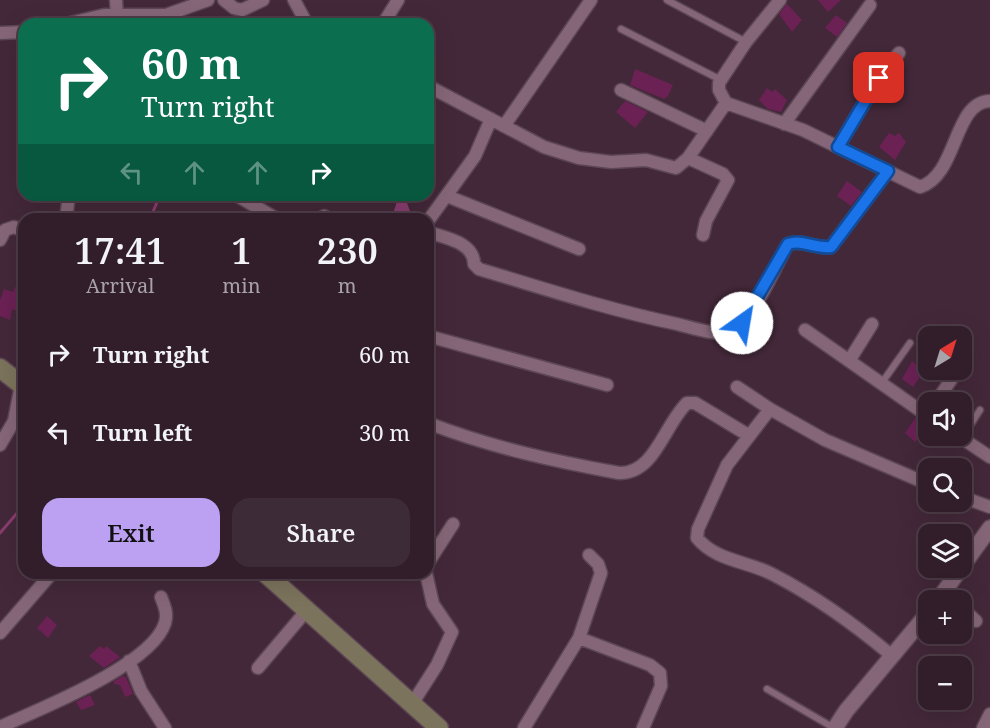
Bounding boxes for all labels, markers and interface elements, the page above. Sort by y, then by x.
text: 60 m [141,34,241,91]
icon: right [42,42,120,120]
pin [853,52,904,103]
icon: arrive [862,61,895,94]
text: Turn right [141,88,274,125]
icon: left [115,156,148,189]
icon: ahead [178,156,211,189]
icon: ahead [241,156,274,189]
icon: right [304,156,337,189]
text: 17:41 [74,226,166,275]
text: 1 [231,226,252,275]
text: 230 [317,226,378,275]
text: Arrival [86,272,154,299]
text: min [222,272,261,299]
text: m [338,272,357,299]
position arrow [710,291,774,355]
north arrow [918,326,972,380]
map controls [918,326,972,710]
icon: right [42,338,75,371]
text: Turn right [93,339,209,369]
text: 60 m [359,339,410,369]
button: sound [918,392,972,446]
icon: left [42,416,75,449]
text: Turn left [93,417,192,447]
text: 30 m [359,417,410,447]
button: search [918,458,972,512]
button: Exit [42,498,220,567]
button: Share [232,498,410,567]
button: layers [918,524,972,578]
button: + [918,590,972,644]
button: − [918,656,972,710]

